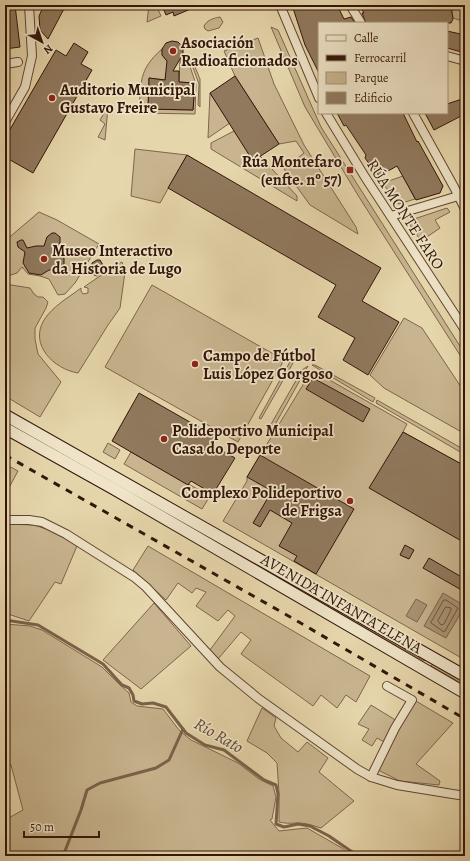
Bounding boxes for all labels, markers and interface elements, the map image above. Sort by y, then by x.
north arrow [22,22,62,62]
legend [318,22,448,114]
text: Calle [354,30,378,46]
place label: Asociación Radioaficionados [180,32,298,72]
text: N [40,41,56,58]
marker: Asociación Radioaficionados [168,46,178,56]
text: Ferrocarril [354,50,406,66]
text: Parque [354,70,389,86]
place label: Auditorio Municipal Gustavo Freire [59,79,196,119]
text: Edificio [354,90,392,106]
marker: Auditorio Municipal Gustavo Freire [47,93,57,103]
place label: Rúa Montefaro (enfte. nº 57) [242,151,342,191]
street label: RÚA MONTE FARO [361,155,449,274]
marker: Rúa Montefaro (enfte. nº 57) [345,165,355,175]
place label: Museo Interactivo da Historia de Lugo [52,240,182,280]
marker: Museo Interactivo da Historia de Lugo [39,254,49,264]
place label: Campo de Fútbol Luis López Gorgoso [203,345,333,385]
marker: Campo de Fútbol Luis López Gorgoso [190,359,200,369]
place label: Polideportivo Municipal Casa do Deporte [172,420,334,460]
marker: Polideportivo Municipal Casa do Deporte [159,434,169,444]
place label: Complexo Polideportivo de Frigsa [181,482,342,522]
marker: Complexo Polideportivo de Frigsa [345,496,355,506]
street label: AVENIDA INFANTA ELENA [256,548,427,659]
water label: Río Rato [190,712,247,759]
scale bar [24,813,99,839]
text: 50 m [30,819,54,835]

